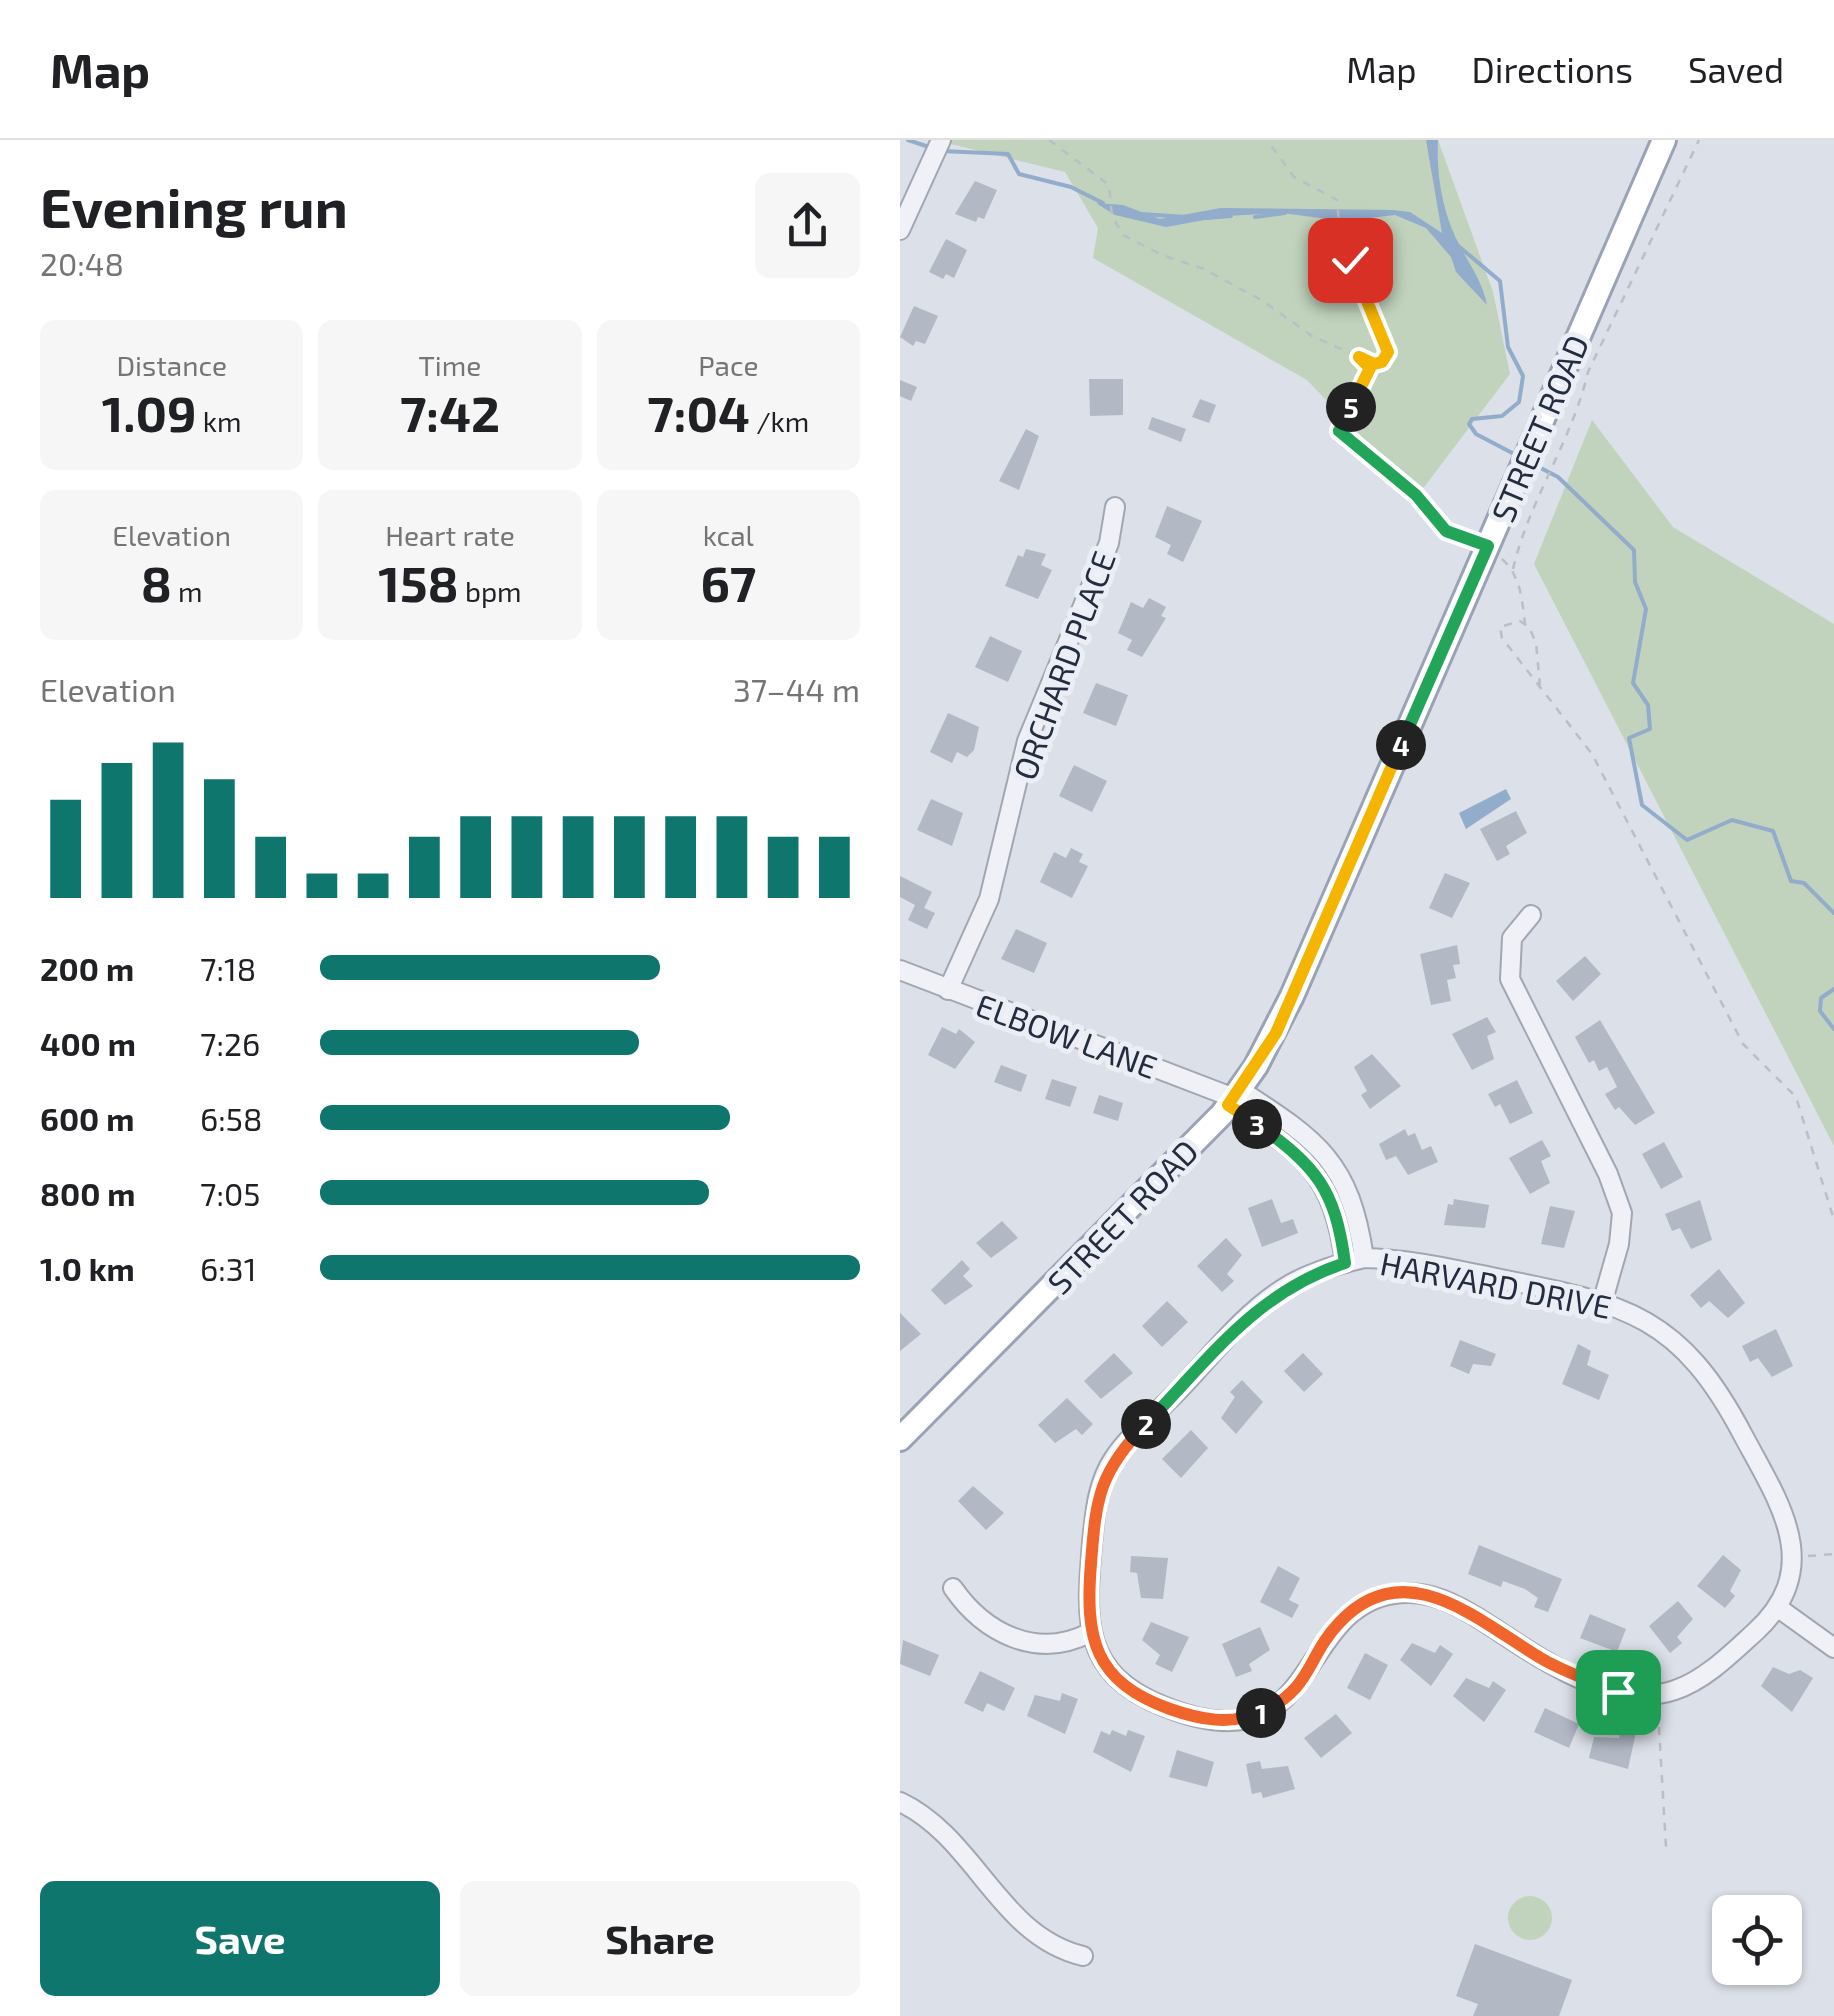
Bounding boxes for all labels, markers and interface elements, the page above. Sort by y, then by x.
text: Map [50,40,150,98]
text: Map [1346,48,1417,90]
text: Directions [1472,48,1633,90]
text: Saved [1688,48,1784,90]
text: Evening run [40,173,348,239]
button: share [755,173,860,278]
pin [1308,218,1393,303]
icon: check [1323,233,1378,288]
text: 20:48 [40,244,124,282]
street label: STREET ROAD [1483,329,1595,527]
text: Distance [116,348,227,382]
text: Time [419,348,481,382]
text: Pace [698,348,758,382]
text: 1.09 [102,382,197,442]
text: 7:42 [400,382,500,442]
text: 7:04 [647,382,750,442]
pin: 5 [1326,382,1376,432]
text: 5 [1343,390,1359,424]
text: km [197,404,242,438]
text: /km [750,404,809,438]
text: Elevation [112,518,231,552]
text: Heart rate [385,518,515,552]
text: kcal [703,518,754,552]
street label: ORCHARD PLACE [1004,546,1122,784]
text: 8 [141,552,172,612]
text: 158 [378,552,459,612]
text: 67 [700,552,756,612]
text: m [172,574,203,608]
text: bpm [459,574,522,608]
text: Elevation [40,670,176,708]
text: 37–44 m [733,670,860,708]
pin: 4 [1376,720,1426,770]
text: 4 [1392,728,1410,762]
text: 200 m [40,949,134,987]
text: 7:18 [200,949,256,987]
street label: ELBOW LANE [972,985,1162,1085]
text: 400 m [40,1024,136,1062]
text: 7:26 [200,1024,260,1062]
text: 600 m [40,1099,134,1137]
text: 6:58 [200,1099,262,1137]
pin: 3 [1232,1099,1282,1149]
text: 3 [1249,1107,1265,1141]
street label: STREET ROAD [1039,1131,1205,1301]
text: 800 m [40,1174,135,1212]
text: 7:05 [200,1174,260,1212]
street label: HARVARD DRIVE [1377,1243,1615,1325]
text: 1.0 km [40,1249,135,1287]
text: 6:31 [200,1249,256,1287]
pin: 2 [1121,1399,1171,1449]
text: 2 [1138,1407,1154,1441]
pin [1576,1650,1661,1735]
icon: arrive [1591,1665,1646,1720]
pin: 1 [1236,1688,1286,1738]
text: 1 [1255,1696,1267,1730]
button: Save [40,1881,440,1996]
button: Share [460,1881,860,1996]
map controls [1712,1895,1802,1985]
button: locate [1712,1895,1802,1985]

